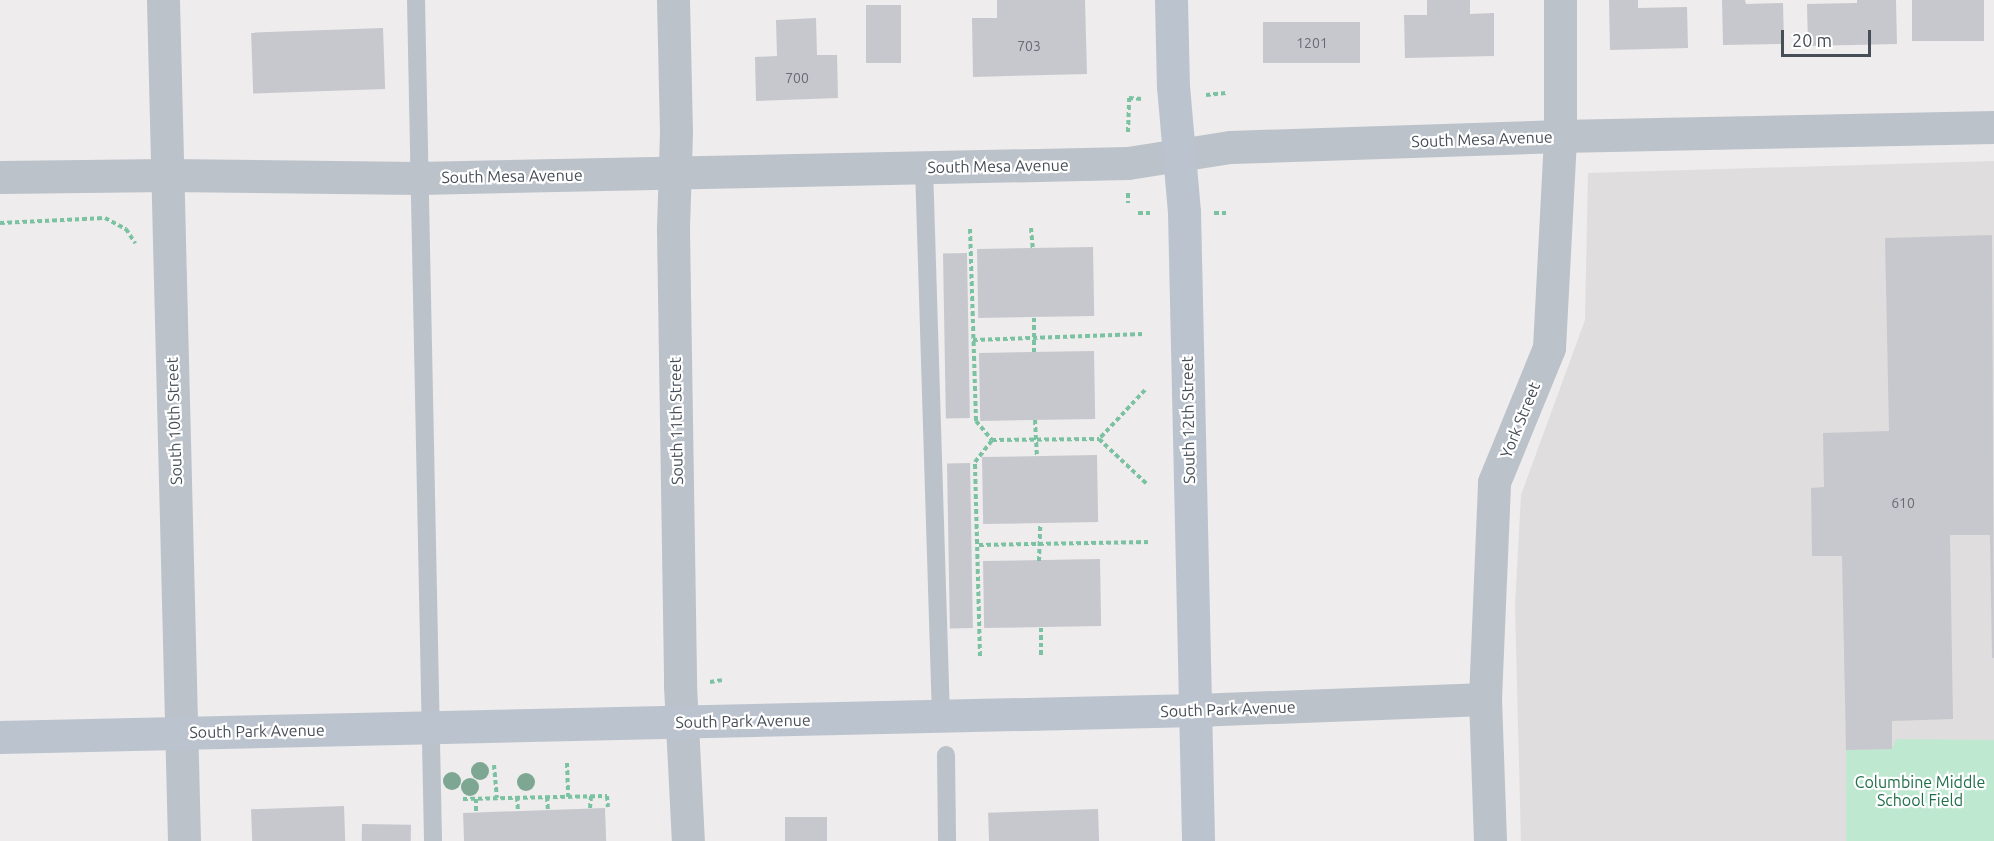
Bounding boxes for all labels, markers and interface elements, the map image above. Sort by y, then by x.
scale bar [1784,18,1874,56]
text: 20 m [1792,30,1832,50]
house number: 1201 [1296,35,1328,51]
house number: 703 [1017,38,1041,54]
house number: 700 [785,70,809,86]
street label: South Mesa Avenue [1411,127,1553,151]
street label: South Mesa Avenue [927,155,1069,177]
street label: South Mesa Avenue [441,165,583,187]
street label: South 12th Street [1177,356,1199,484]
street label: South 10th Street [162,357,186,485]
street label: South 11th Street [665,357,687,485]
street label: York Street [1496,379,1544,461]
house number: 610 [1891,495,1915,511]
street label: South Park Avenue [1160,697,1296,721]
street label: South Park Avenue [675,710,811,732]
street label: South Park Avenue [189,720,325,742]
park label: Columbine Middle School Field [1855,772,1985,810]

